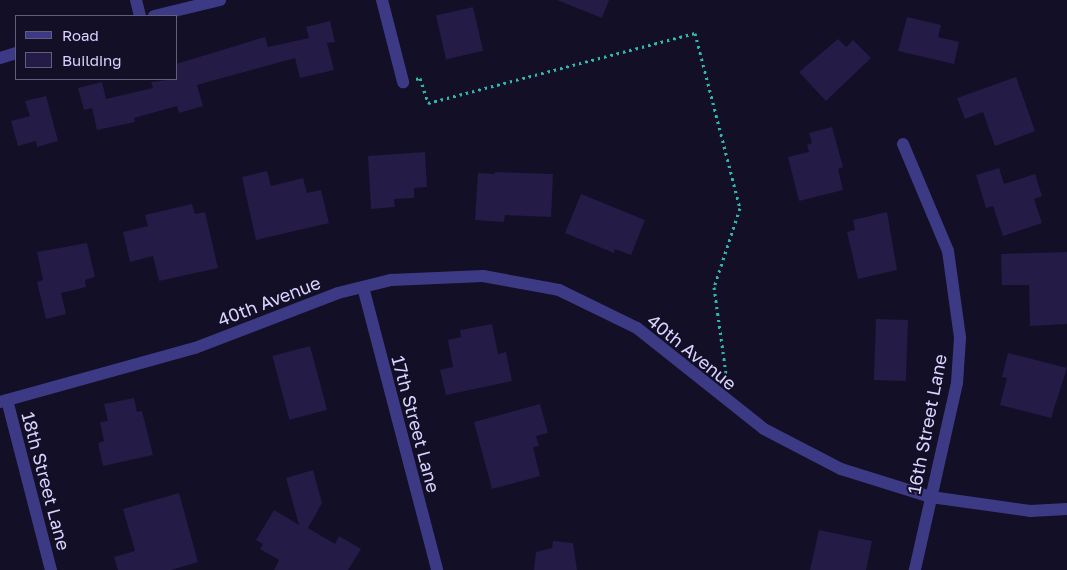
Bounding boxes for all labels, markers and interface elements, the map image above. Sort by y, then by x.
legend [15,15,178,80]
text: Road [62,26,99,44]
text: Building [62,51,122,69]
street label: 40th Avenue [215,271,323,331]
street label: 40th Avenue [643,309,741,395]
street label: 16th Street Lane [903,352,951,496]
street label: 17th Street Lane [387,353,445,495]
street label: 18th Street Lane [17,409,75,553]

